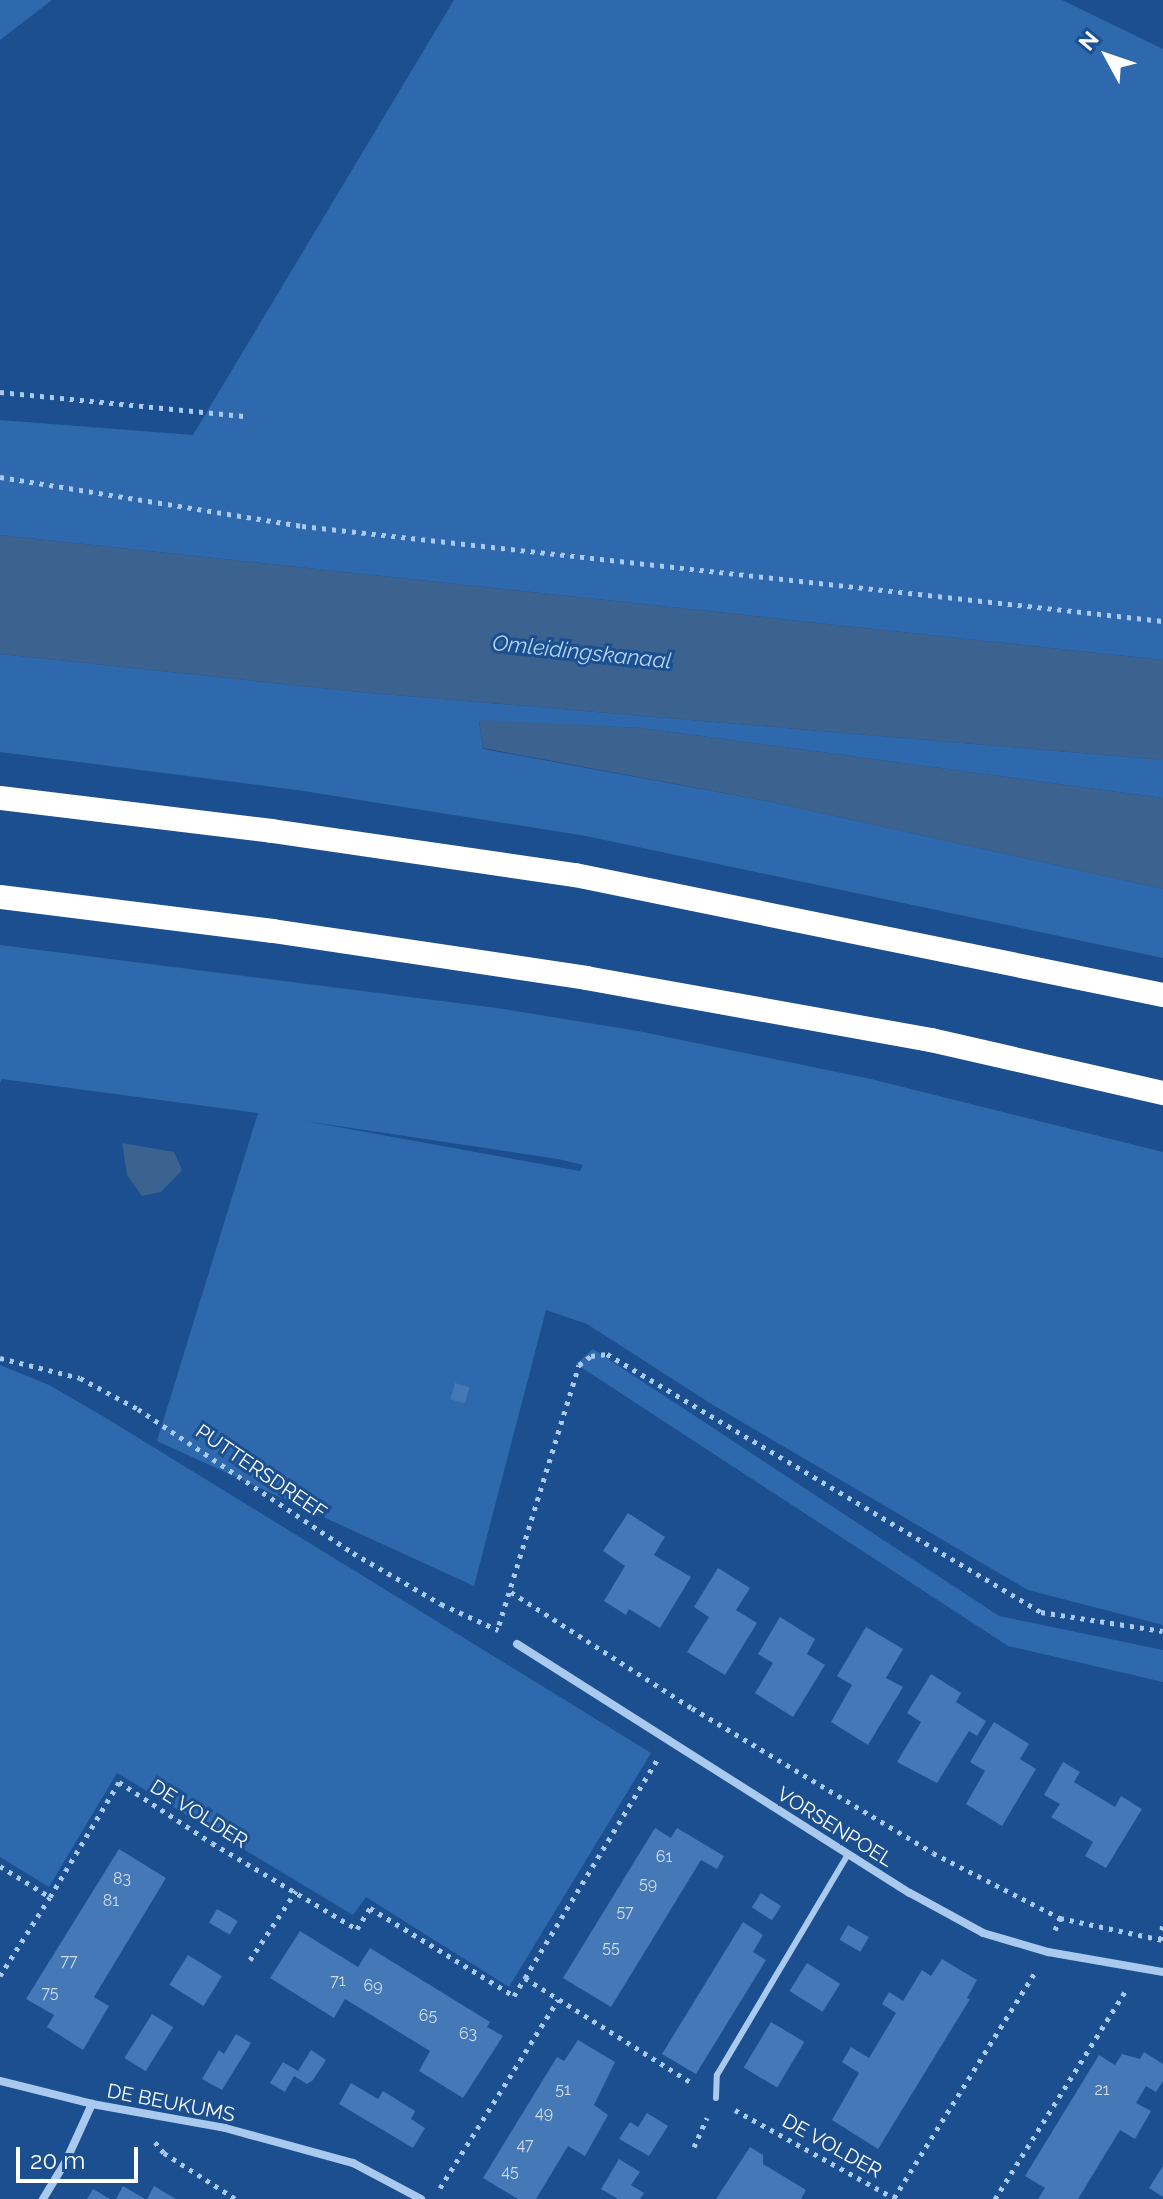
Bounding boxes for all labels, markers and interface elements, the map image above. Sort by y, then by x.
north arrow [1067,16,1147,96]
text: N [1073,26,1104,55]
water label: Omleidingskanaal [491,629,673,675]
street label: PUTTERSDREEF [191,1419,331,1525]
street label: DE VOLDER [146,1774,252,1854]
street label: VORSENPOEL [773,1782,897,1872]
house number: 61 [656,1847,672,1867]
house number: 83 [113,1869,131,1889]
house number: 59 [639,1874,657,1894]
house number: 81 [103,1891,119,1911]
house number: 57 [616,1902,634,1922]
house number: 55 [602,1938,620,1958]
house number: 77 [60,1951,78,1971]
house number: 71 [330,1971,346,1991]
house number: 69 [363,1976,383,1996]
house number: 75 [41,1983,59,2003]
house number: 65 [419,2006,437,2026]
house number: 63 [459,2024,477,2044]
street label: DE BEUKUMS [105,2079,237,2127]
house number: 51 [555,2080,571,2100]
house number: 21 [1094,2080,1110,2100]
house number: 49 [535,2103,553,2123]
street label: DE VOLDER [778,2109,886,2183]
scale bar [20,2131,142,2181]
house number: 47 [516,2135,534,2155]
text: 20 m [30,2146,85,2175]
house number: 45 [501,2162,519,2182]

